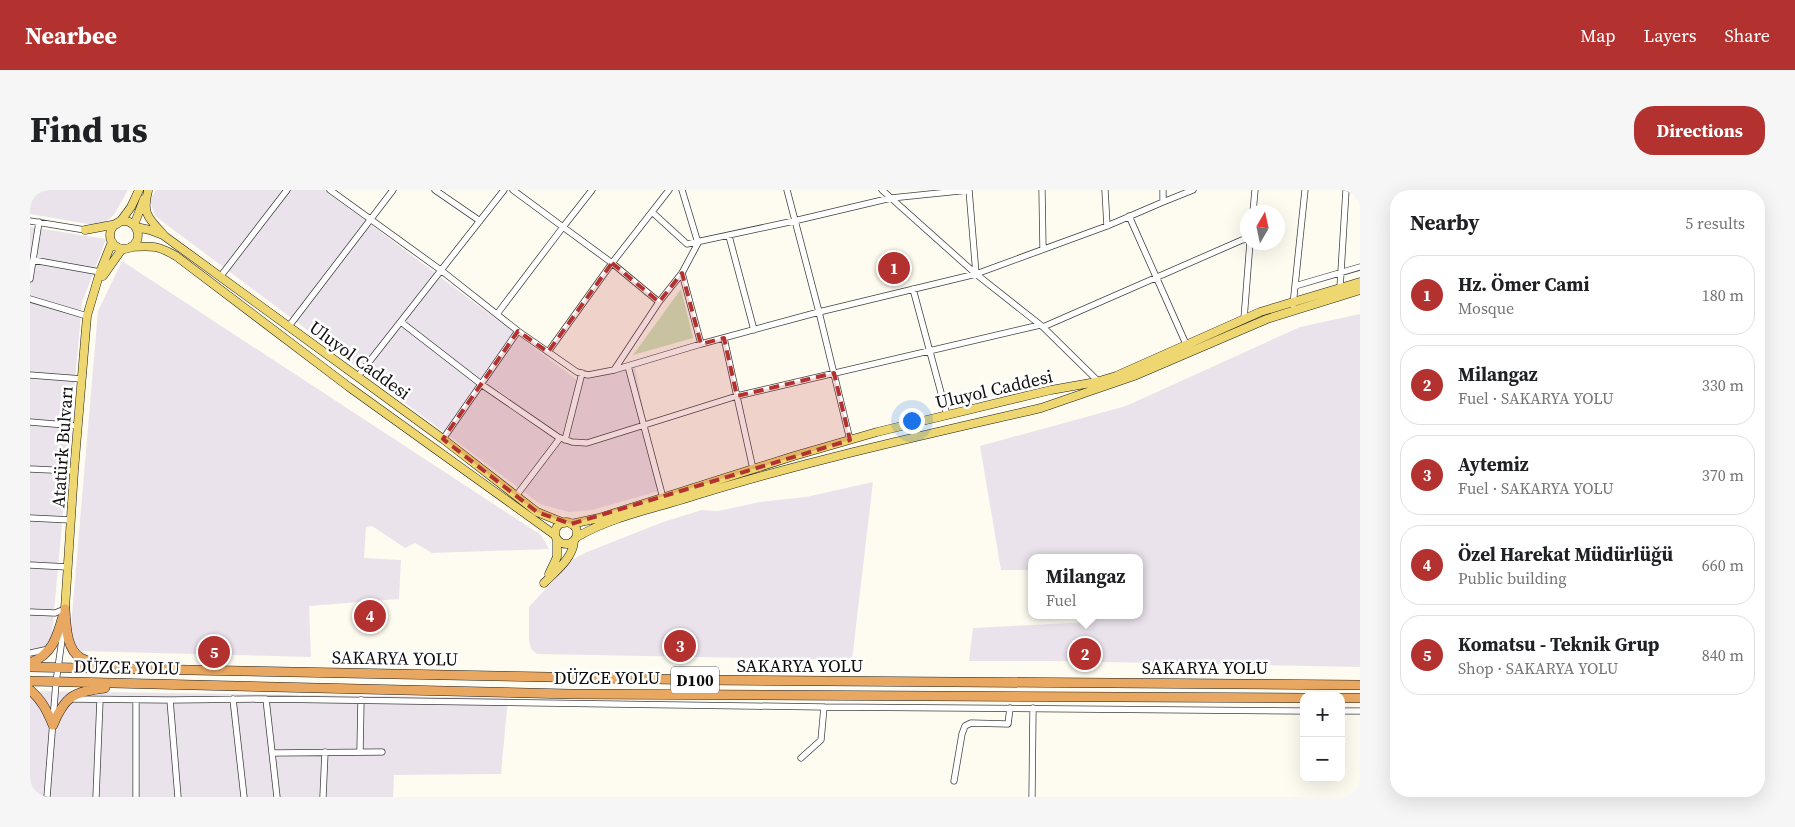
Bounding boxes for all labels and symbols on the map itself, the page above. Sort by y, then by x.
north arrow [1240,205,1285,250]
pin: 1 [878,249,910,287]
street label: Uluyol Caddesi [304,315,416,405]
street label: Uluyol Caddesi [933,363,1055,415]
street label: Atatürk Bulvarı [45,385,79,509]
your location [899,408,925,434]
pin: 4 [354,597,386,635]
pin: 3 [664,627,696,665]
pin: 5 [198,633,230,671]
pin: 2 [1069,635,1101,673]
street label: SAKARYA YOLU [332,644,458,672]
street label: SAKARYA YOLU [737,653,863,678]
street label: DÜZCE YOLU [73,654,181,680]
street label: SAKARYA YOLU [1142,655,1268,680]
street label: DÜZCE YOLU [554,665,660,690]
road number: D100 [671,666,719,694]

